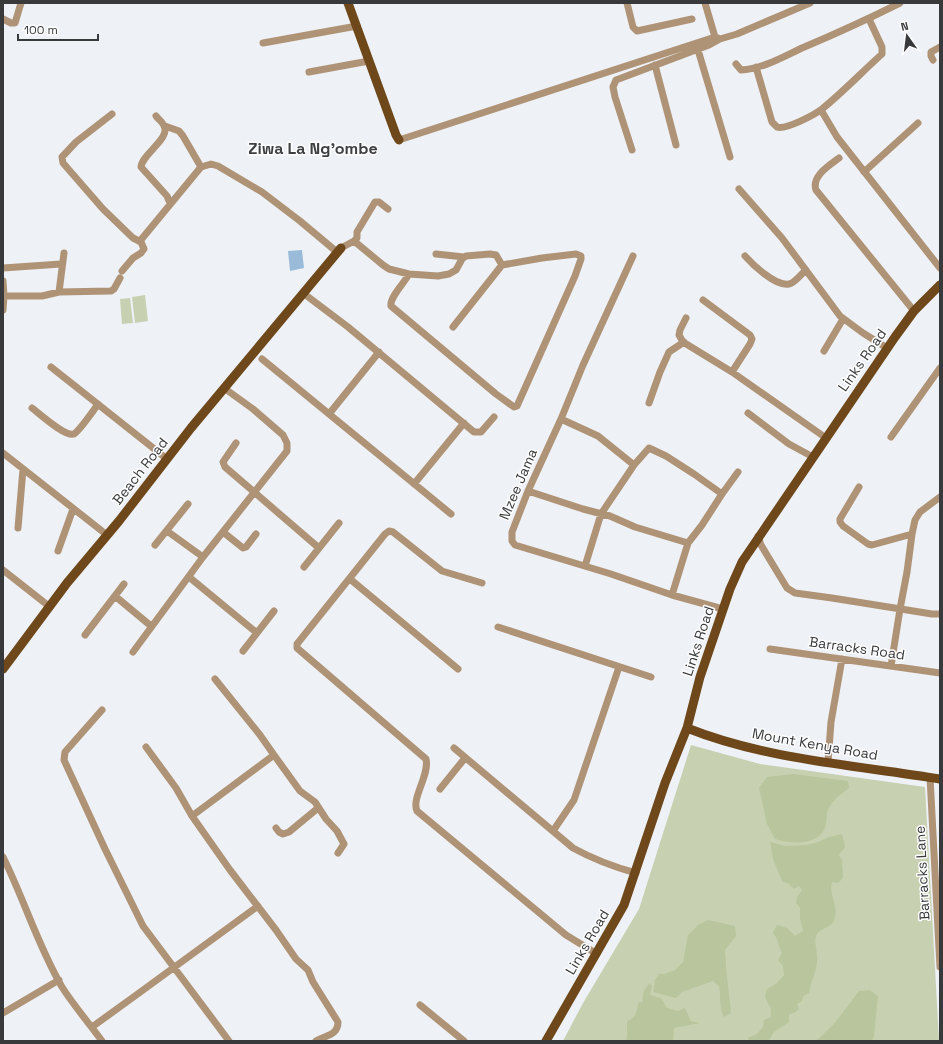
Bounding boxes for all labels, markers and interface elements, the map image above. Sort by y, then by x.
scale bar [18,16,98,42]
north arrow [887,16,927,56]
text: N [899,19,910,34]
text: 100 m [24,22,58,38]
district label: Ziwa La Ng'ombe [248,138,378,159]
street label: Links Road [834,325,890,395]
street label: Beach Road [108,434,172,508]
street label: Mzee Jama [495,446,541,522]
street label: Links Road [678,604,718,678]
street label: Barracks Road [808,632,906,664]
street label: Mount Kenya Road [751,724,879,764]
street label: Barracks Lane [911,825,933,921]
street label: Links Road [561,906,613,978]

